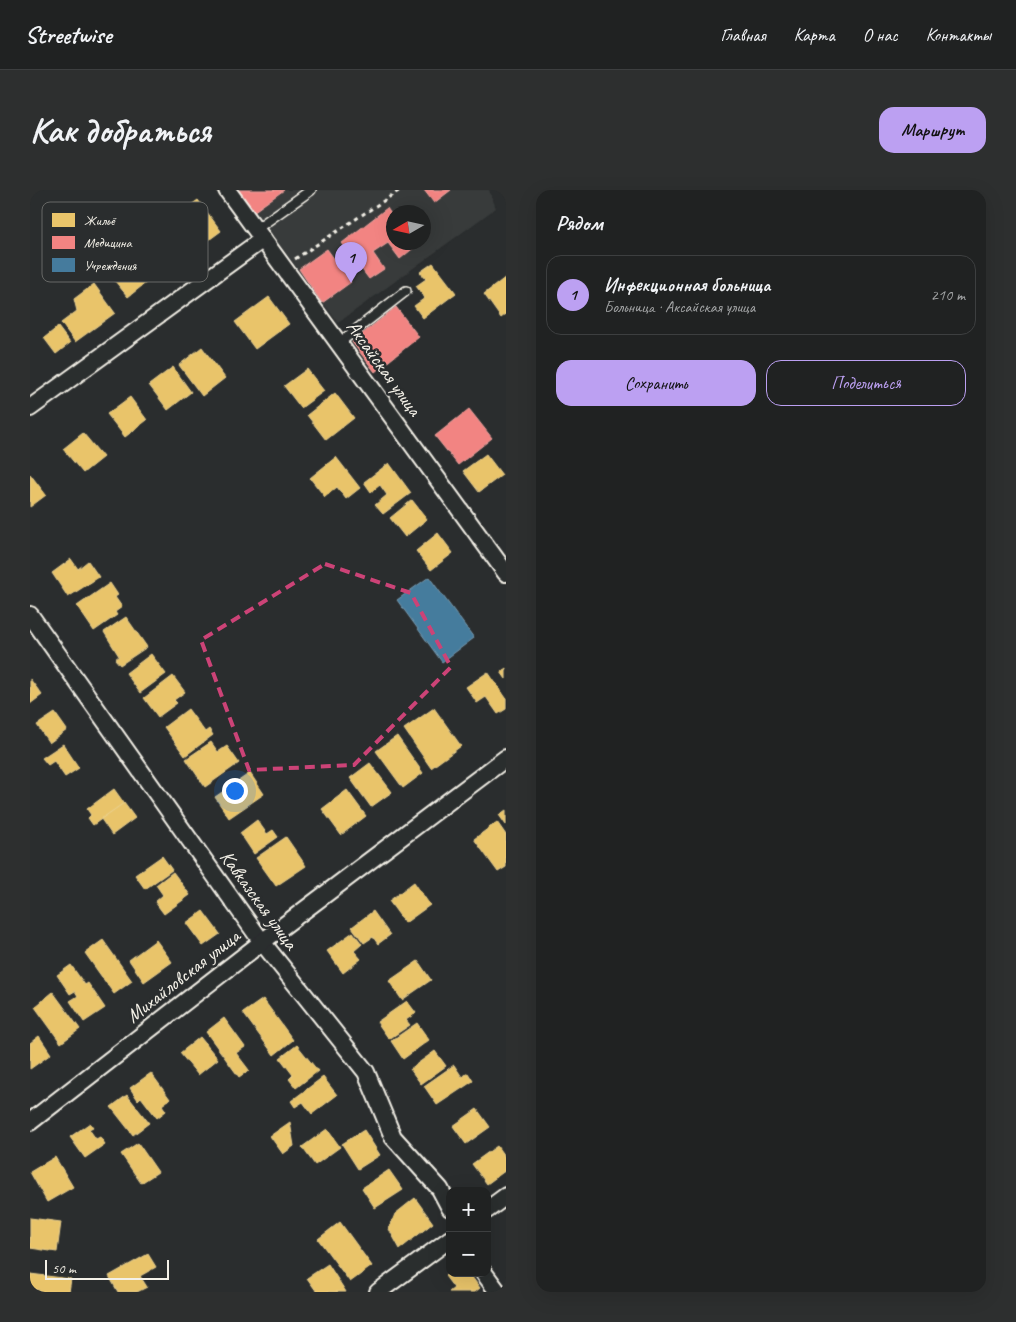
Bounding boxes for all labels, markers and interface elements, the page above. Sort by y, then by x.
text: Streetwise [25,20,111,50]
text: Главная [721,24,766,46]
text: Карта [794,24,835,46]
text: О нас [863,24,898,46]
text: Контакты [926,24,991,46]
button: Маршрут [879,107,986,153]
text: Как добраться [30,108,211,153]
legend [42,202,208,282]
north arrow [386,205,431,250]
text: Рядом [556,210,603,236]
text: Жильё [84,212,117,229]
text: Медицина [84,234,133,251]
pin: 1 [335,242,367,283]
text: Учреждения [84,257,137,274]
text: Инфекционная больница [604,273,770,297]
text: 1 [569,285,577,305]
text: 210 m [931,285,965,305]
text: Больница · Аксайская улица [604,297,755,317]
street label: Аксайская улица [341,315,428,422]
button: Сохранить [556,360,756,406]
button: Поделиться [766,360,966,406]
your location [222,778,248,804]
street label: Кавказская улица [215,845,304,956]
street label: Михайловская улица [121,923,246,1028]
map controls [446,1187,491,1277]
button: + [446,1187,491,1232]
button: − [446,1232,491,1277]
scale bar [45,1257,169,1280]
text: 50 m [52,1260,76,1277]

